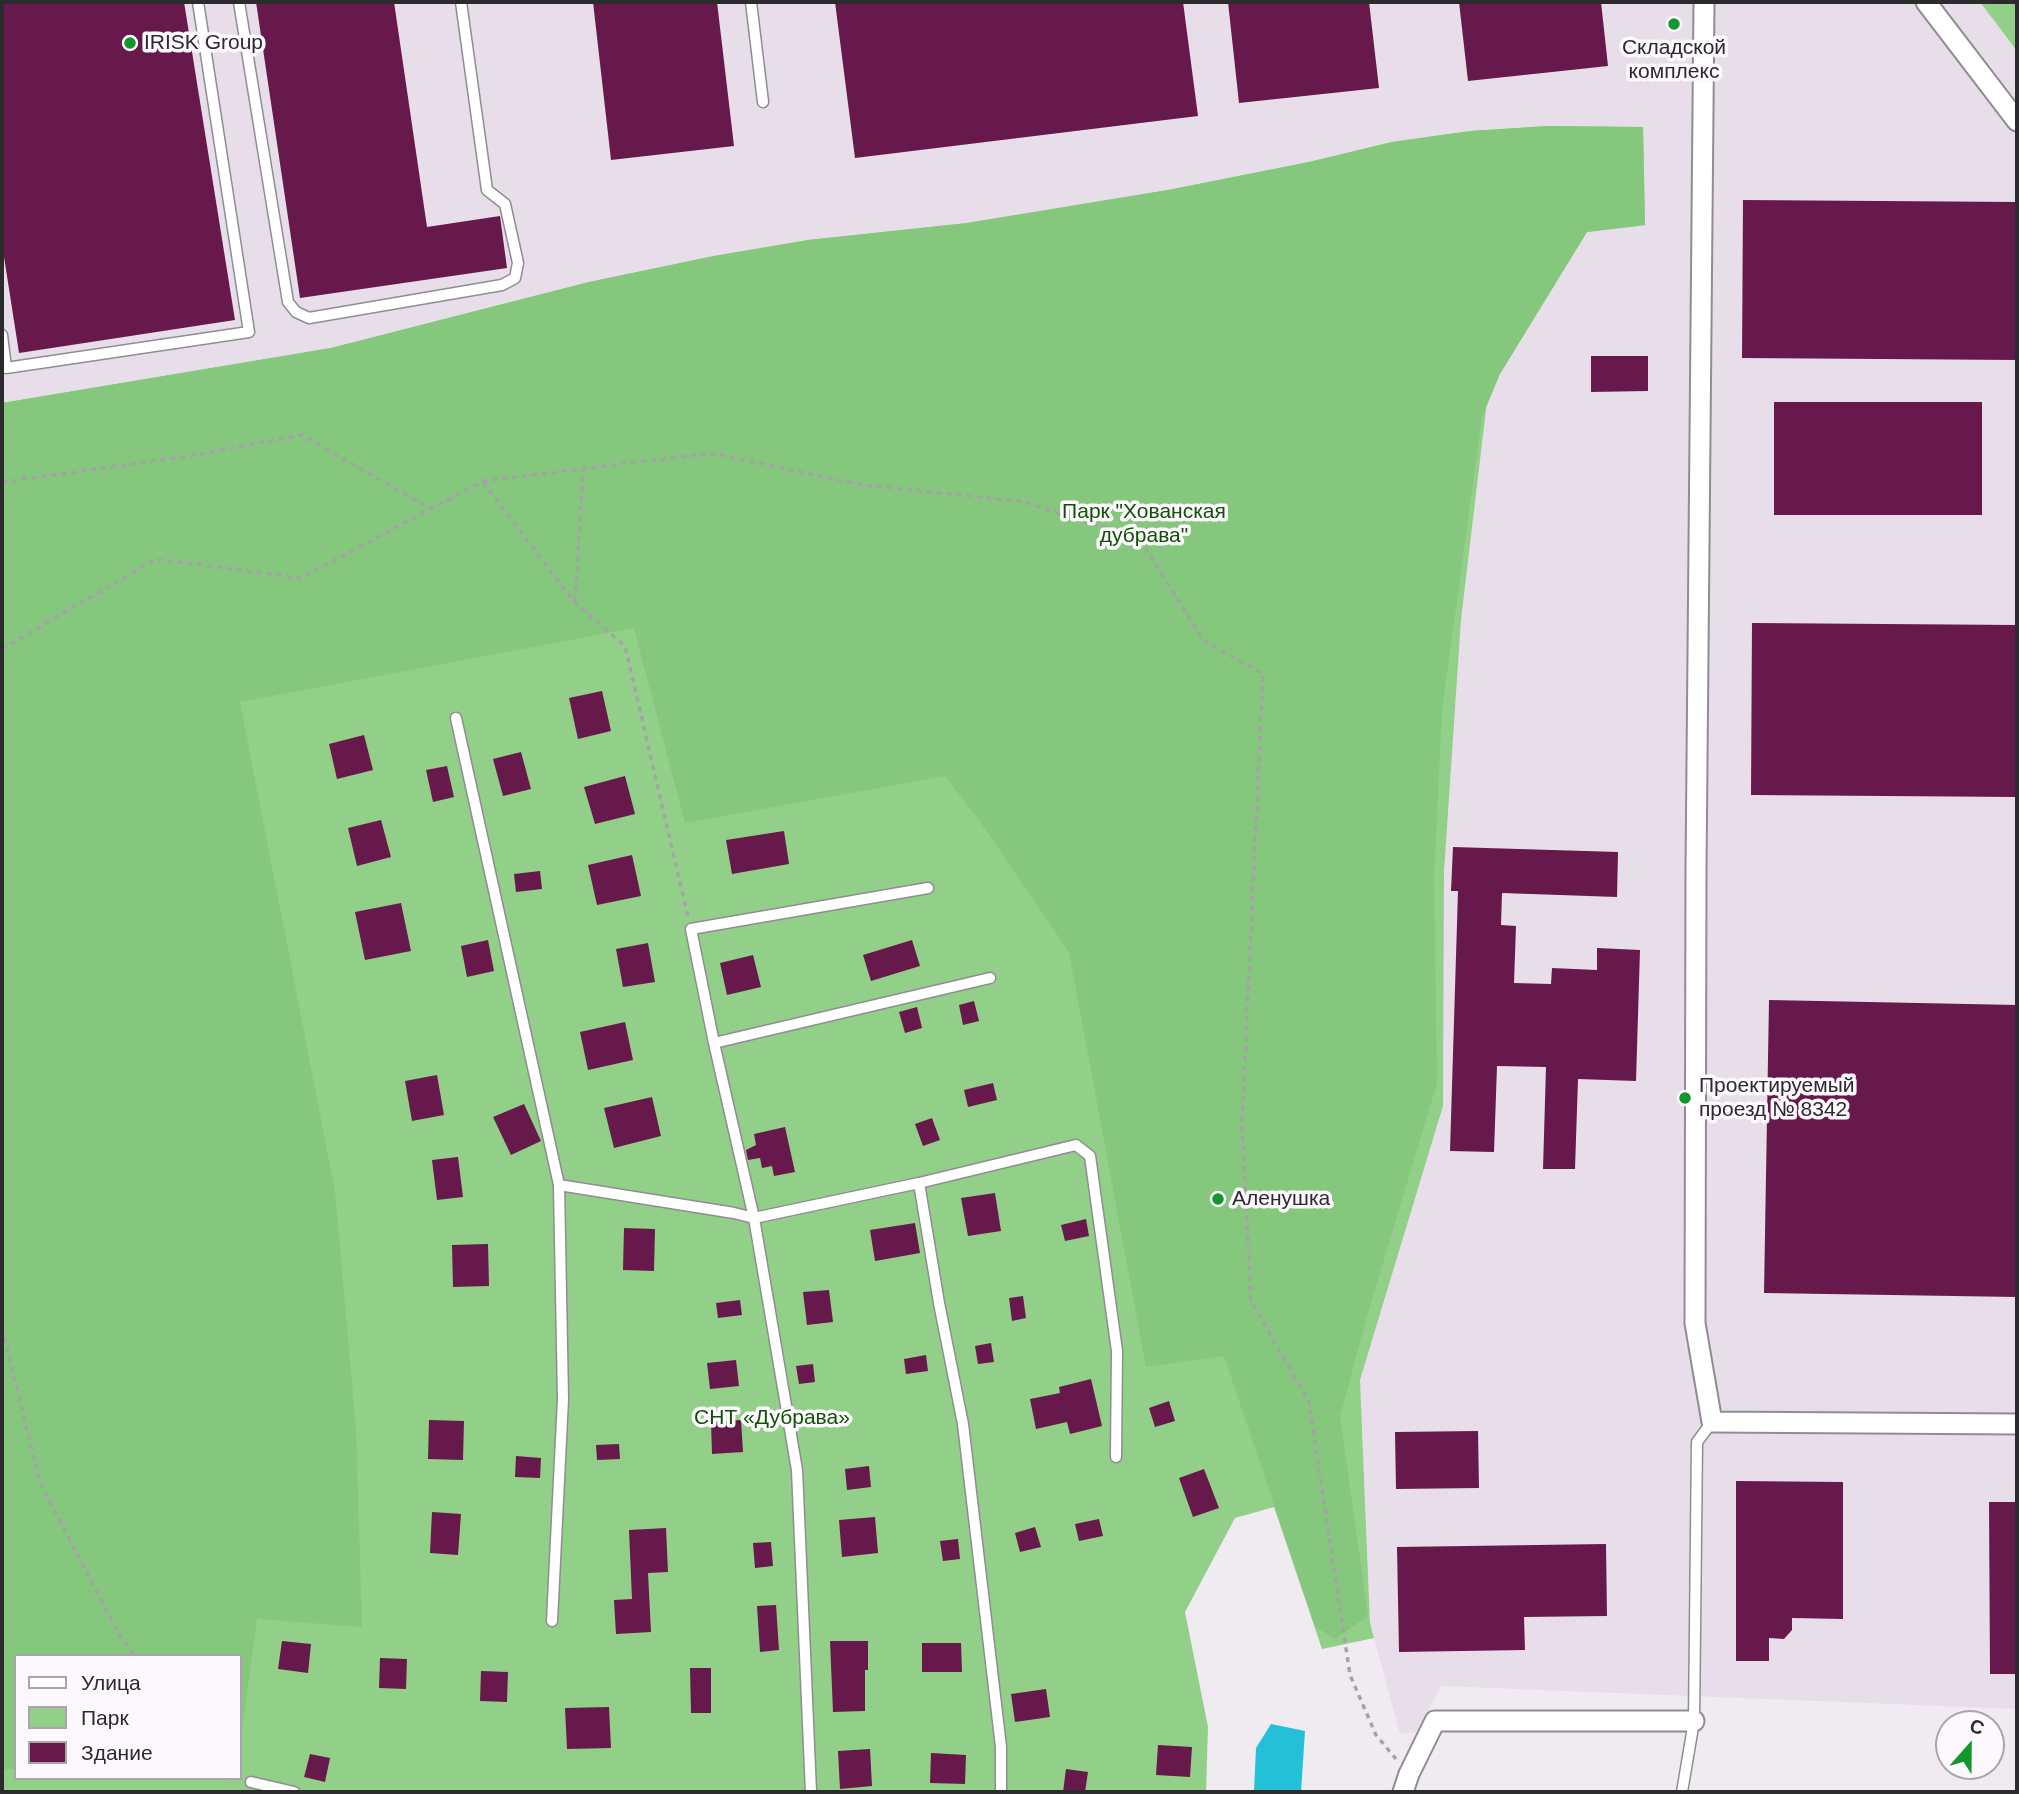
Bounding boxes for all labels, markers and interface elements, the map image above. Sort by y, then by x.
marker: Складской комплекс [1666,16,1682,32]
place label: IRISK Group [144,30,263,56]
marker: IRISK Group [122,35,138,51]
place label: Складской комплекс [1622,35,1726,85]
park label: Парк "Хованская дубрава" [1062,499,1226,549]
place label: Проектируемый проезд № 8342 [1699,1073,1855,1123]
marker: Проектируемый проезд № 8342 [1677,1090,1693,1106]
place label: Аленушка [1232,1186,1330,1212]
marker: Аленушка [1210,1191,1226,1207]
park label: СНТ «Дубрава» [694,1405,850,1431]
legend [14,1654,242,1780]
text: Улица [81,1671,141,1694]
text: Парк [81,1706,129,1729]
north arrow [1935,1710,2005,1780]
text: С [1967,1715,1987,1739]
text: Здание [81,1741,153,1764]

